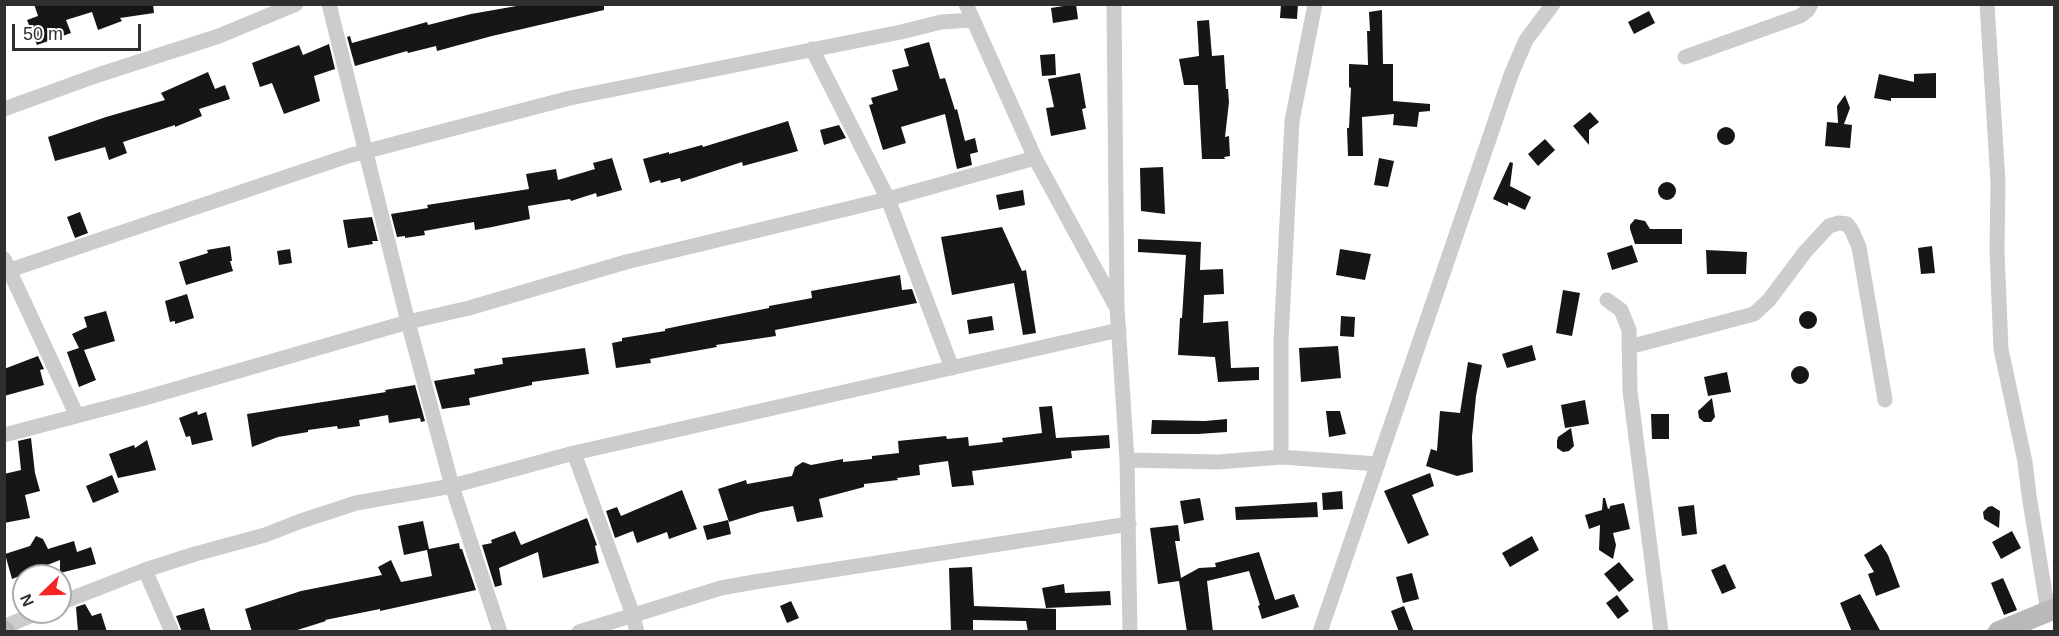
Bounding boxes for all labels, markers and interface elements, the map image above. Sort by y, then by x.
scale bar [15,12,144,50]
text: 50 m [23,24,63,44]
north arrow [12,564,72,624]
text: N [17,592,37,609]

